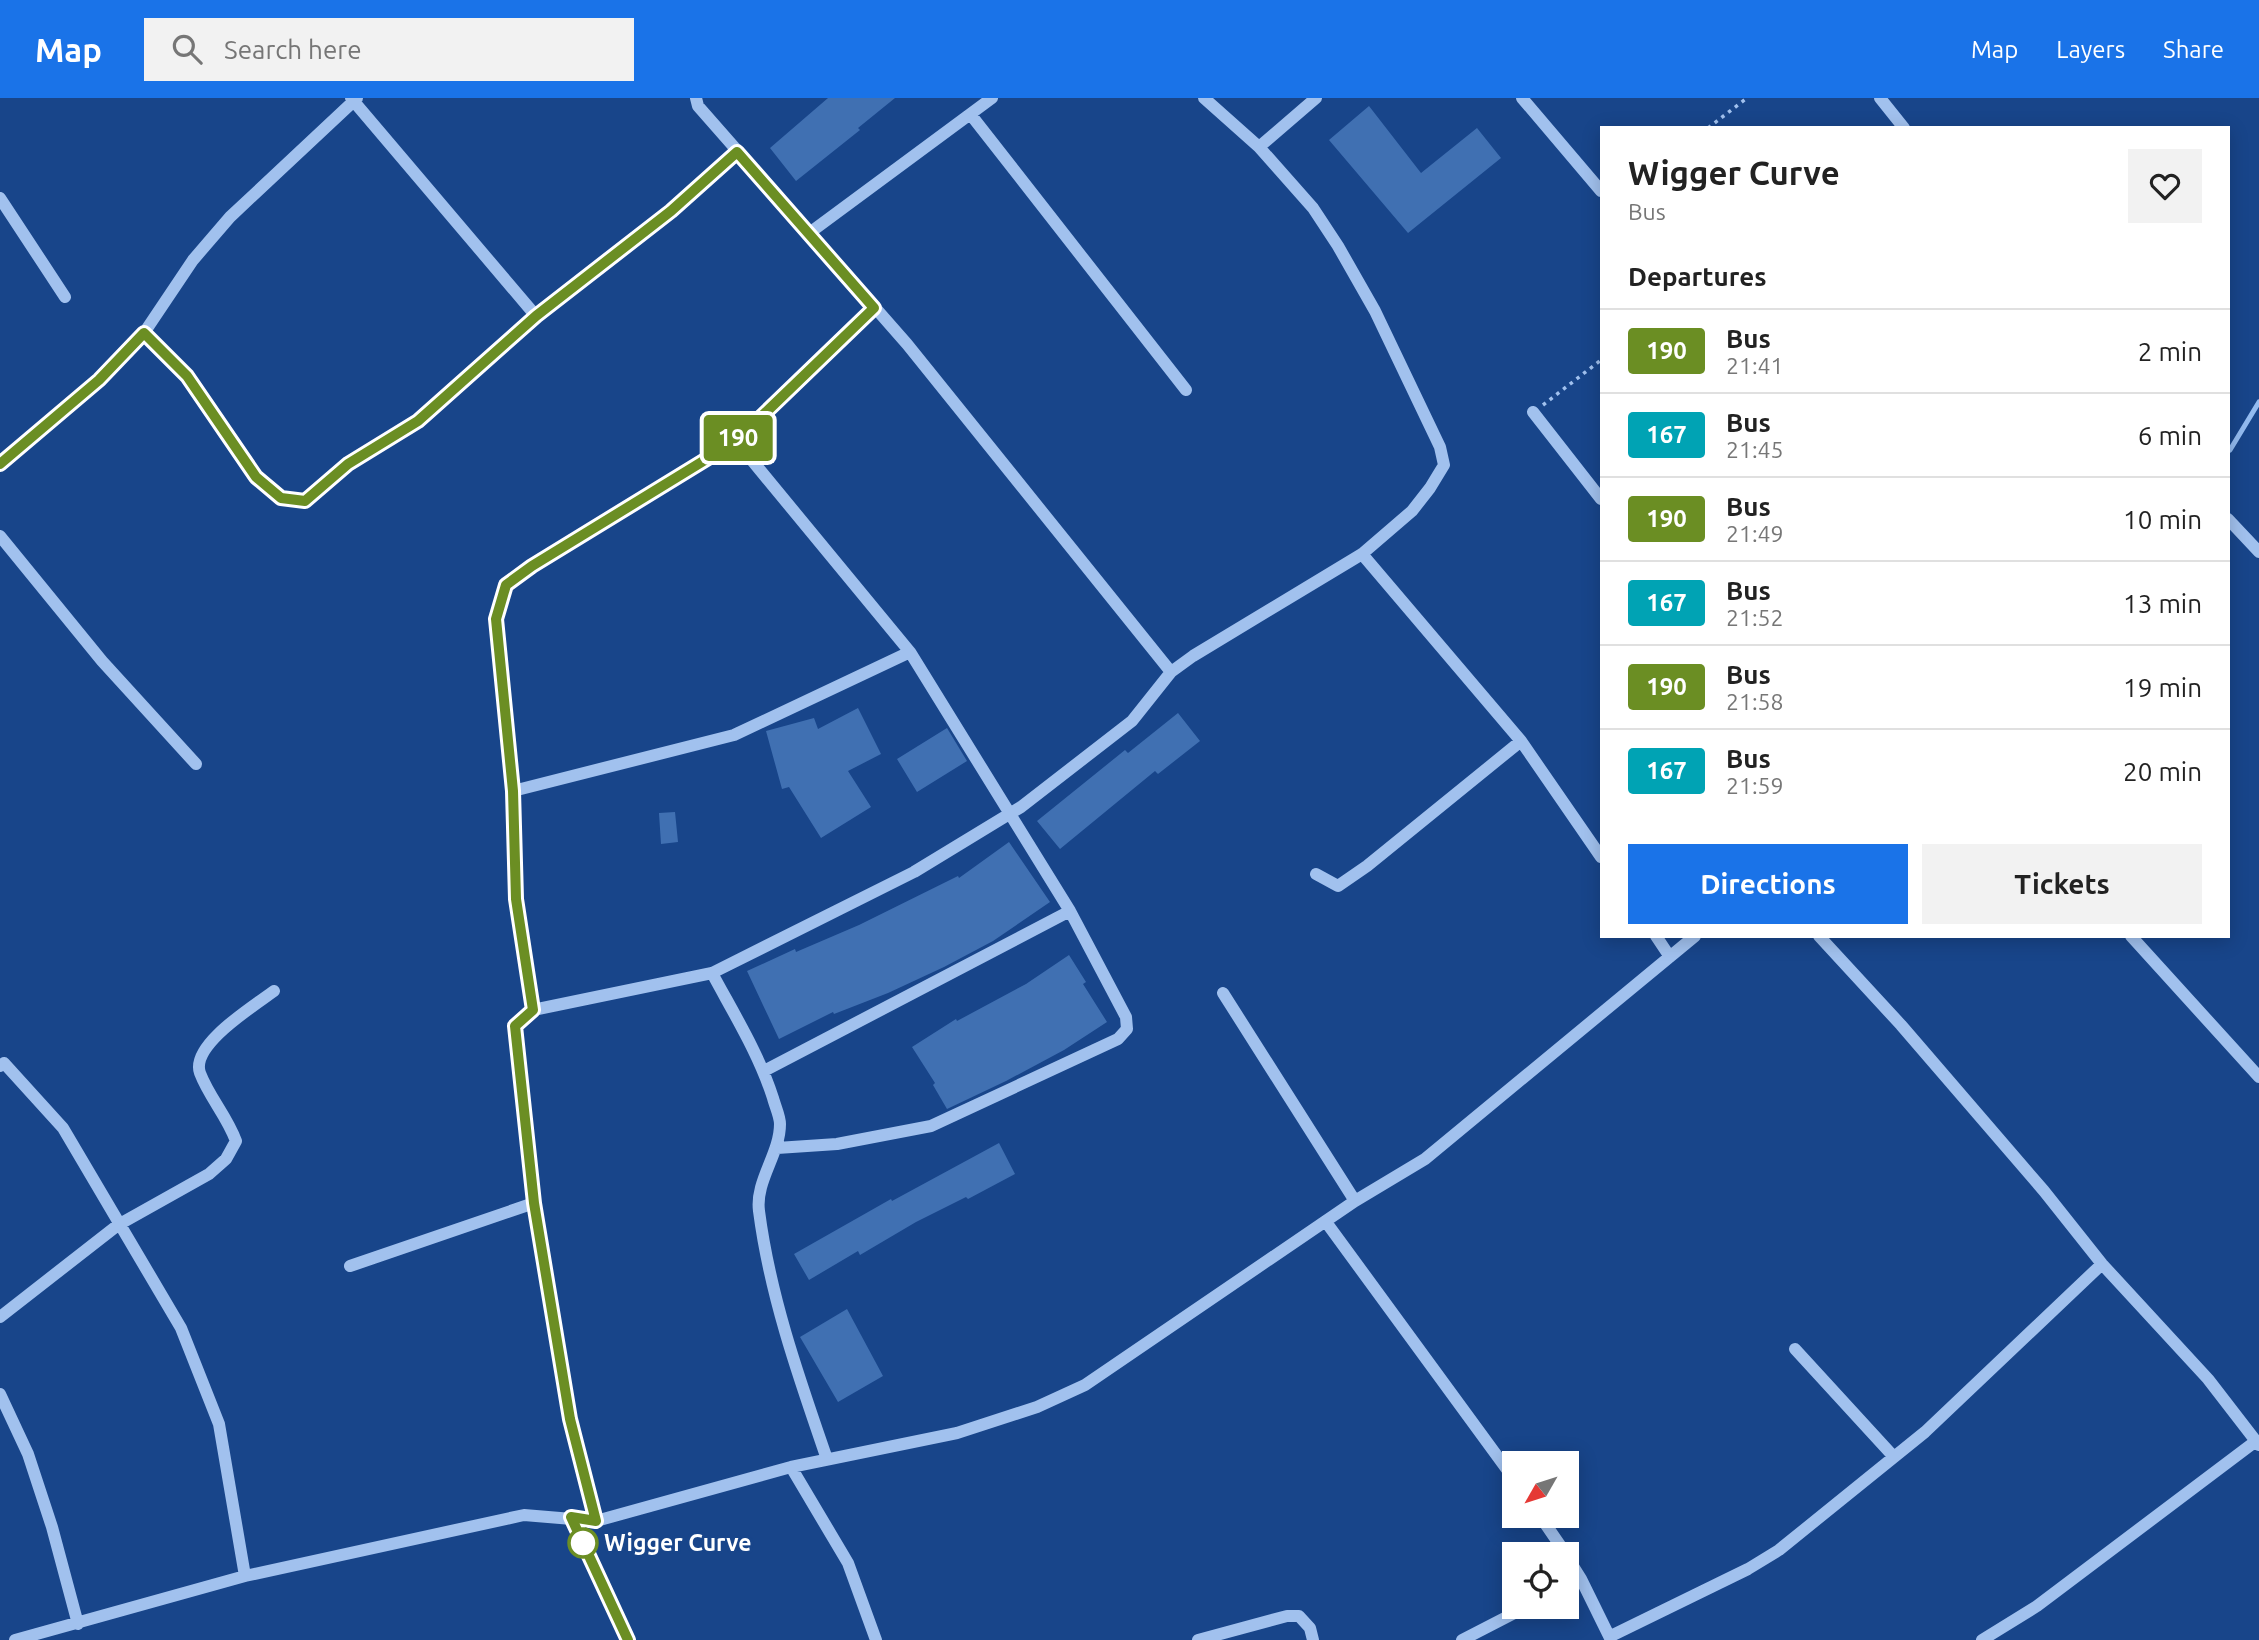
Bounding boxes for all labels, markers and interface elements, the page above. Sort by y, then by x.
search box [144,18,634,81]
icon: search [168,30,206,68]
text: Map [35,31,102,68]
text: Search here [224,35,362,64]
text: Map [1971,36,2018,63]
text: Layers [2056,36,2125,63]
text: Share [2163,36,2224,63]
button: heart [2128,149,2202,223]
text: Wigger Curve [1628,154,1840,191]
text: Bus [1628,199,1666,224]
text: Departures [1628,262,1766,291]
text: Bus [1726,324,1771,353]
text: 190 [1646,337,1687,364]
text: 2 min [2138,337,2202,366]
text: 21:41 [1726,353,1784,378]
text: Bus [1726,408,1771,437]
line badge: 190 [698,415,778,461]
text: 167 [1646,421,1687,448]
text: 6 min [2138,421,2202,450]
text: 190 [718,424,758,451]
text: 21:45 [1726,437,1784,462]
text: Bus [1726,492,1771,521]
text: 190 [1646,505,1687,532]
text: 10 min [2123,505,2202,534]
text: 21:49 [1726,521,1784,546]
text: Bus [1726,576,1771,605]
text: 167 [1646,589,1687,616]
text: 13 min [2123,589,2202,618]
text: 21:52 [1726,605,1784,630]
text: Bus [1726,660,1771,689]
text: 190 [1646,673,1687,700]
text: 19 min [2123,673,2202,702]
text: 21:58 [1726,689,1784,714]
text: Bus [1726,744,1771,773]
text: 167 [1646,757,1687,784]
text: 20 min [2123,757,2202,786]
text: 21:59 [1726,773,1784,798]
button: Directions [1628,844,1908,924]
button: Tickets [1922,844,2202,924]
north arrow [1502,1451,1578,1528]
map controls [1502,1451,1579,1619]
marker: Wigger Curve [568,1528,598,1558]
place label: Wigger Curve [604,1530,752,1555]
button: locate [1502,1542,1579,1619]

